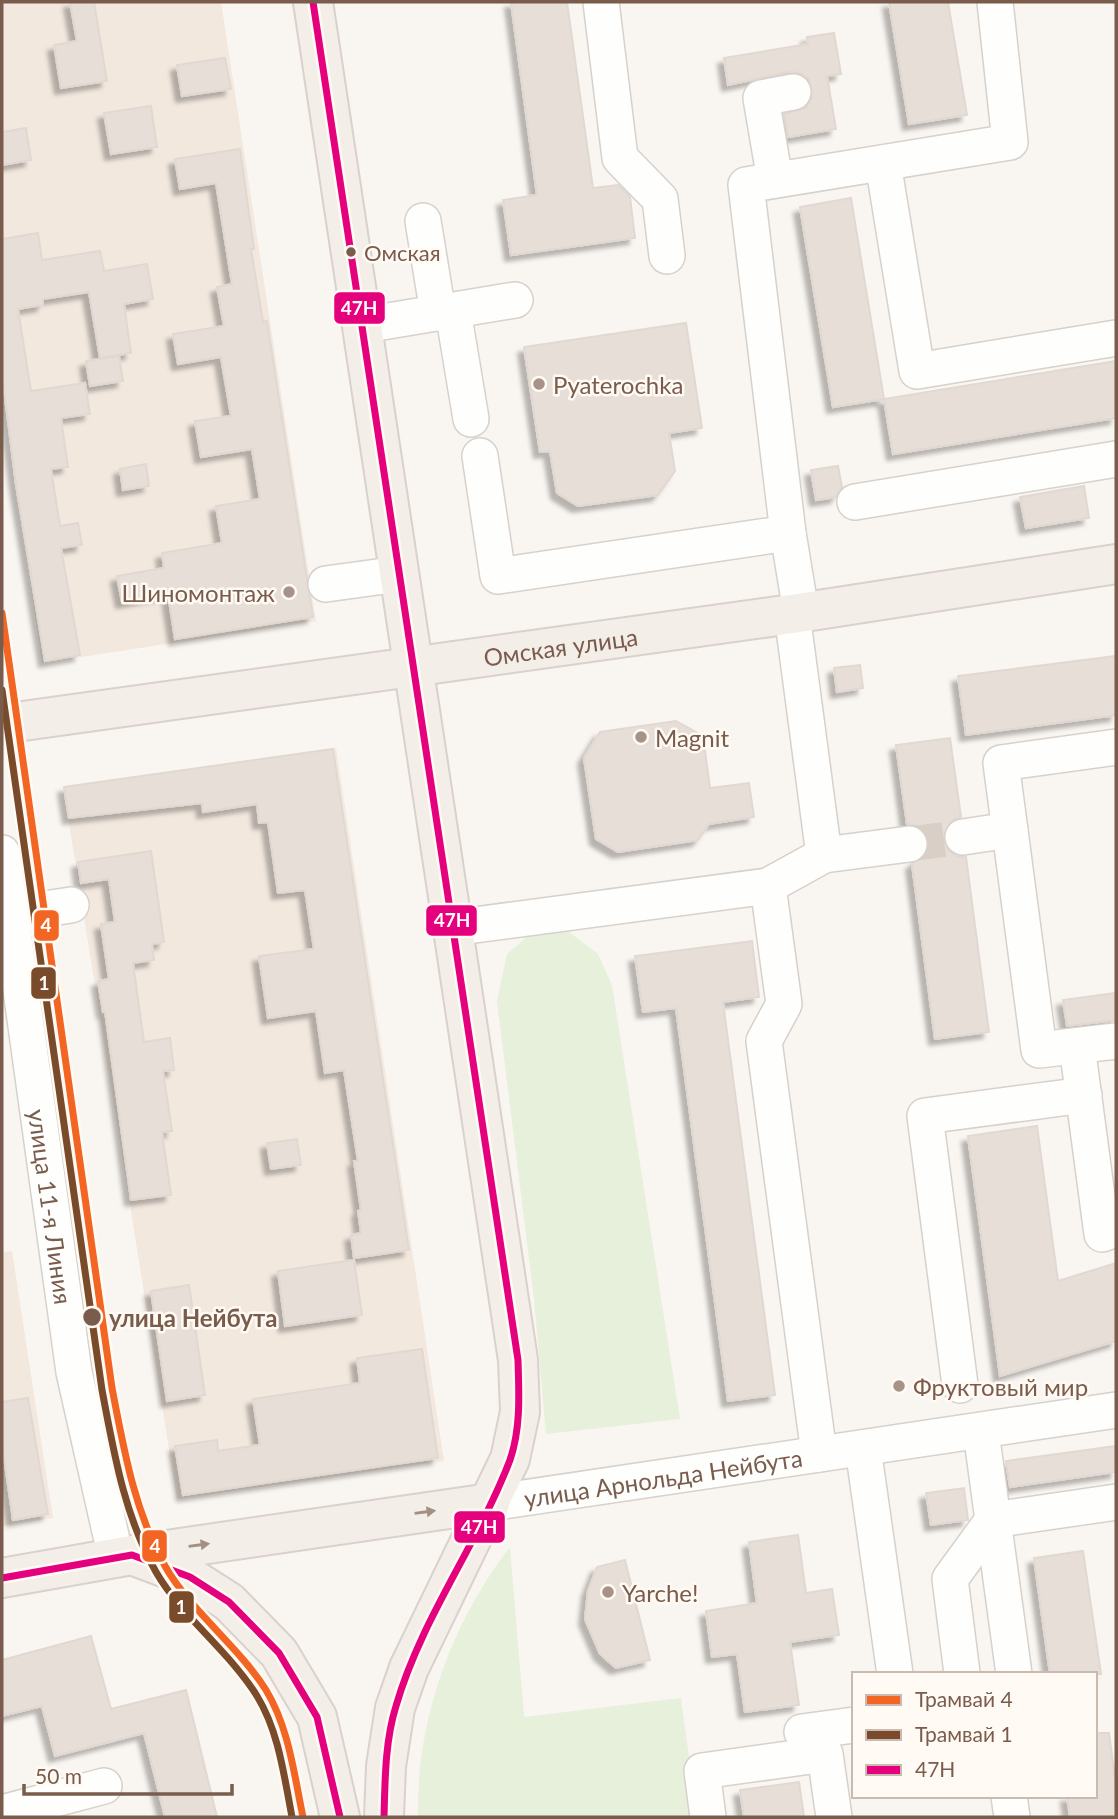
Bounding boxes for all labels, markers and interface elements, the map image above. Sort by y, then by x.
place label: Омская [364,239,441,266]
marker: Омская [344,245,358,259]
line badge: 47Н [333,291,386,325]
text: 47Н [341,296,377,319]
place label: Pyaterochka [553,370,683,399]
marker: Pyaterochka [531,376,547,392]
place label: Шиномонтаж [122,578,275,607]
marker: Шиномонтаж [281,584,297,600]
street label: Омская улица [482,621,640,671]
place label: Magnit [655,723,729,752]
marker: Magnit [633,729,649,745]
line badge: 47Н [425,904,478,937]
text: 47Н [434,908,470,931]
line badge: 4 [33,909,60,942]
text: 4 [40,913,52,936]
line badge: 1 [30,966,57,1000]
text: 1 [38,971,50,994]
street label: улица 11-я Линия [23,1107,79,1306]
place label: улица Нейбута [109,1303,277,1332]
marker: улица Нейбута [81,1306,103,1328]
place label: Фруктовый мир [913,1372,1088,1401]
marker: Фруктовый мир [891,1378,907,1394]
street label: улица Арнольда Нейбута [522,1442,804,1512]
one-way arrow [414,1507,436,1518]
line badge: 47Н [453,1510,506,1544]
text: 47Н [461,1515,497,1538]
line badge: 4 [141,1529,168,1563]
text: 4 [149,1534,161,1557]
one-way arrow [189,1539,211,1550]
place label: Yarche! [622,1578,698,1607]
marker: Yarche! [600,1584,616,1600]
line badge: 1 [168,1590,195,1624]
text: 1 [175,1595,187,1618]
legend [852,1672,1097,1798]
text: Трамвай 4 [915,1686,1013,1711]
text: Трамвай 1 [915,1721,1013,1746]
scale bar [24,1752,233,1796]
text: 47Н [915,1756,955,1781]
text: 50 m [35,1763,82,1788]

